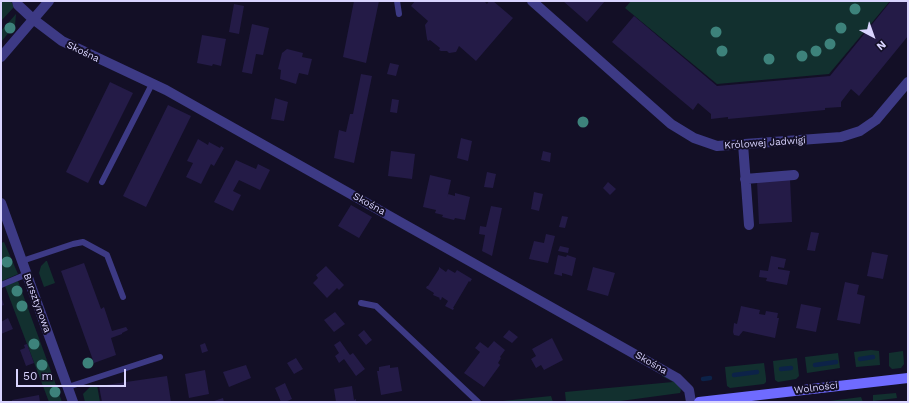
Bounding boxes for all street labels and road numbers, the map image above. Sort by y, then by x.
street label: Skośna [65,39,101,65]
street label: Królowej Jadwigi [724,134,806,152]
street label: Skośna [351,190,387,218]
street label: Bursztynowa [21,272,53,334]
street label: Skośna [633,349,669,377]
street label: Wolności [793,379,839,397]

